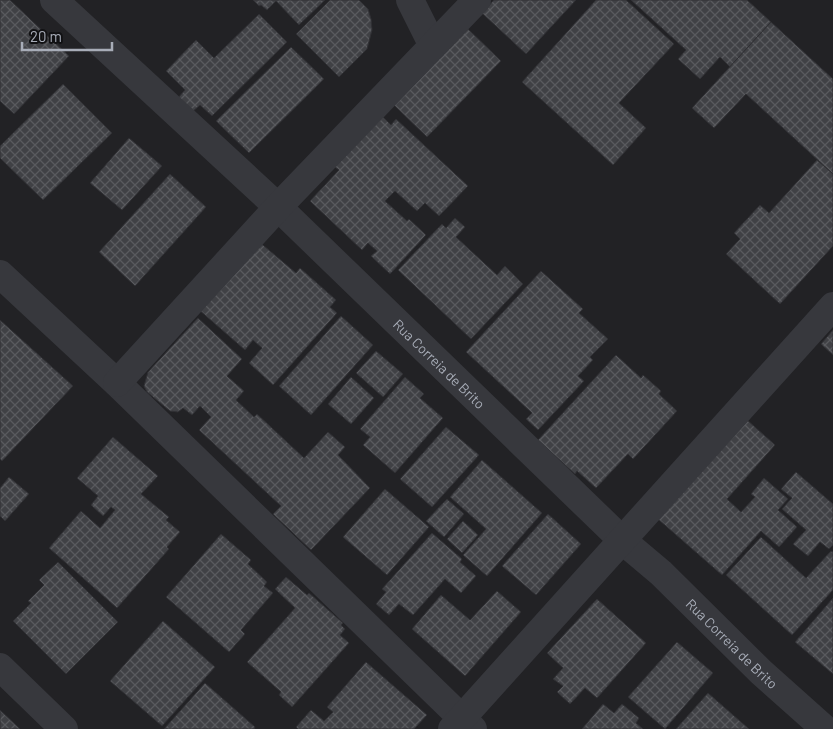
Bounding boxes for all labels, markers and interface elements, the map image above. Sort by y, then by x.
scale bar [22,20,112,52]
text: 20 m [30,27,62,45]
street label: Rua Correia de Brito [390,315,489,412]
street label: Rua Correia de Brito [683,595,782,692]

